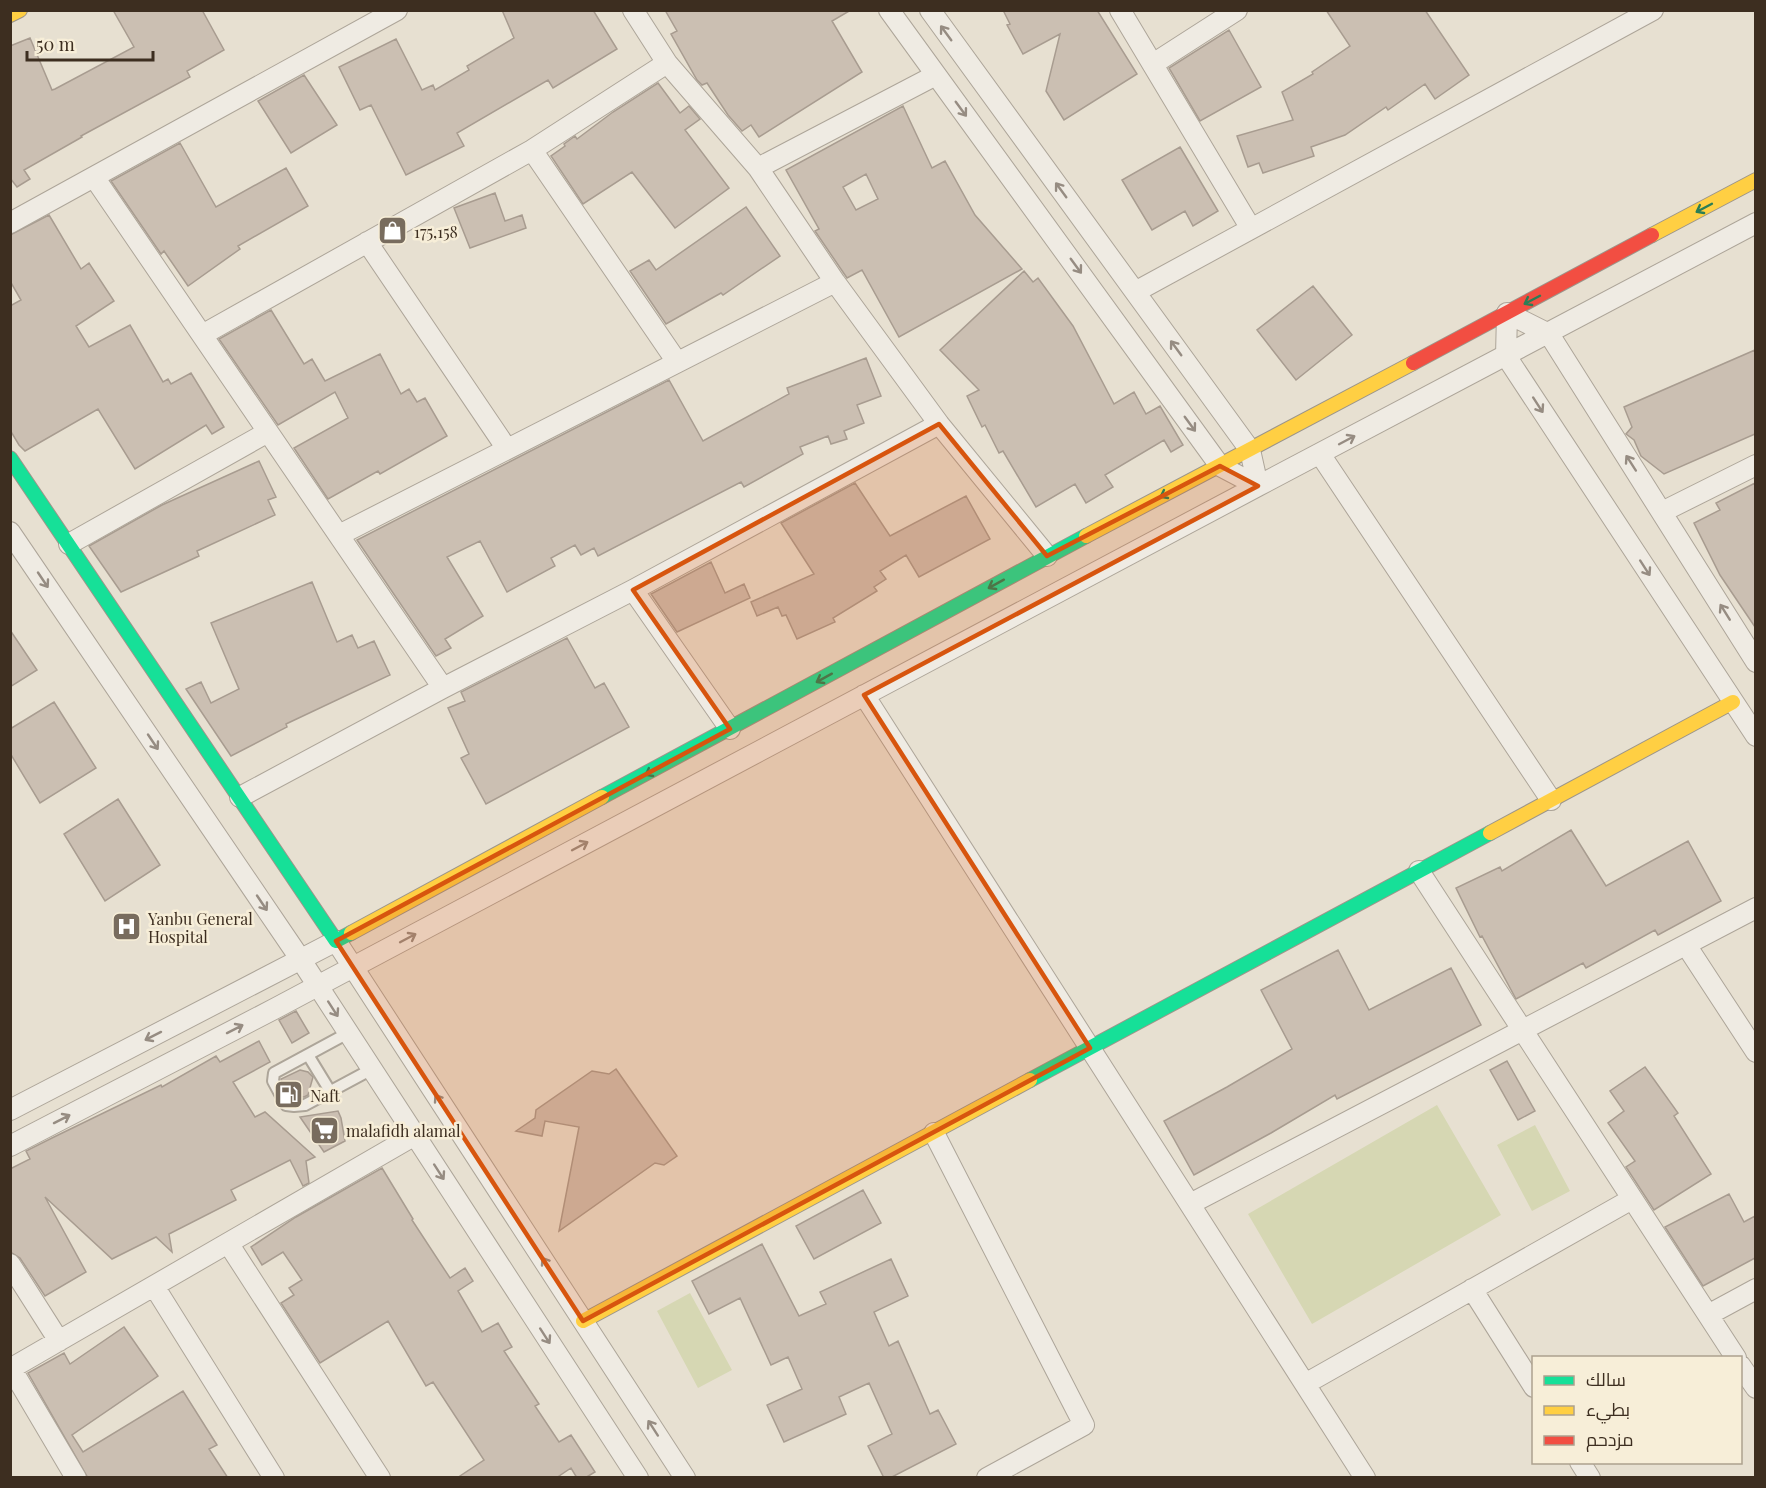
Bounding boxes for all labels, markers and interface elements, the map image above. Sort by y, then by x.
scale bar [27,24,153,62]
one-way arrow [940,25,953,41]
text: 50 m [36,32,75,56]
one-way arrow [955,100,967,116]
one-way arrow [1055,183,1067,199]
one-way arrow [1696,202,1713,214]
shop icon: 175,158 [377,215,409,247]
place label: 175,158 [414,221,458,242]
one-way arrow [1070,258,1082,274]
one-way arrow [1524,294,1541,306]
one-way arrow [1170,340,1183,356]
one-way arrow [1532,396,1544,413]
one-way arrow [1184,416,1196,432]
one-way arrow [1337,434,1355,445]
one-way arrow [1625,455,1637,472]
one-way arrow [1159,488,1177,500]
one-way arrow [1639,559,1651,576]
one-way arrow [37,572,49,588]
one-way arrow [987,579,1005,590]
one-way arrow [1718,604,1730,621]
one-way arrow [816,673,834,684]
one-way arrow [147,733,159,750]
one-way arrow [645,765,662,777]
one-way arrow [571,840,589,852]
one-way arrow [256,895,268,911]
place label: Yanbu General Hospital [147,908,253,947]
hospital icon: Yanbu General Hospital [111,911,143,943]
one-way arrow [399,932,416,944]
one-way arrow [327,1000,339,1017]
one-way arrow [226,1023,244,1034]
one-way arrow [145,1031,163,1042]
fuel station icon: Naft [273,1079,305,1111]
place label: Naft [310,1085,340,1106]
one-way arrow [434,1093,447,1110]
one-way arrow [53,1113,71,1124]
supermarket icon: malafidh alamal [309,1114,341,1146]
place label: malafidh alamal [346,1120,461,1141]
one-way arrow [433,1163,445,1180]
one-way arrow [540,1257,552,1274]
one-way arrow [539,1327,552,1344]
legend [1532,1356,1742,1464]
text: سالك [1586,1367,1626,1391]
text: بطيء [1586,1397,1630,1424]
one-way arrow [647,1421,659,1437]
text: مزدحم [1586,1427,1634,1452]

